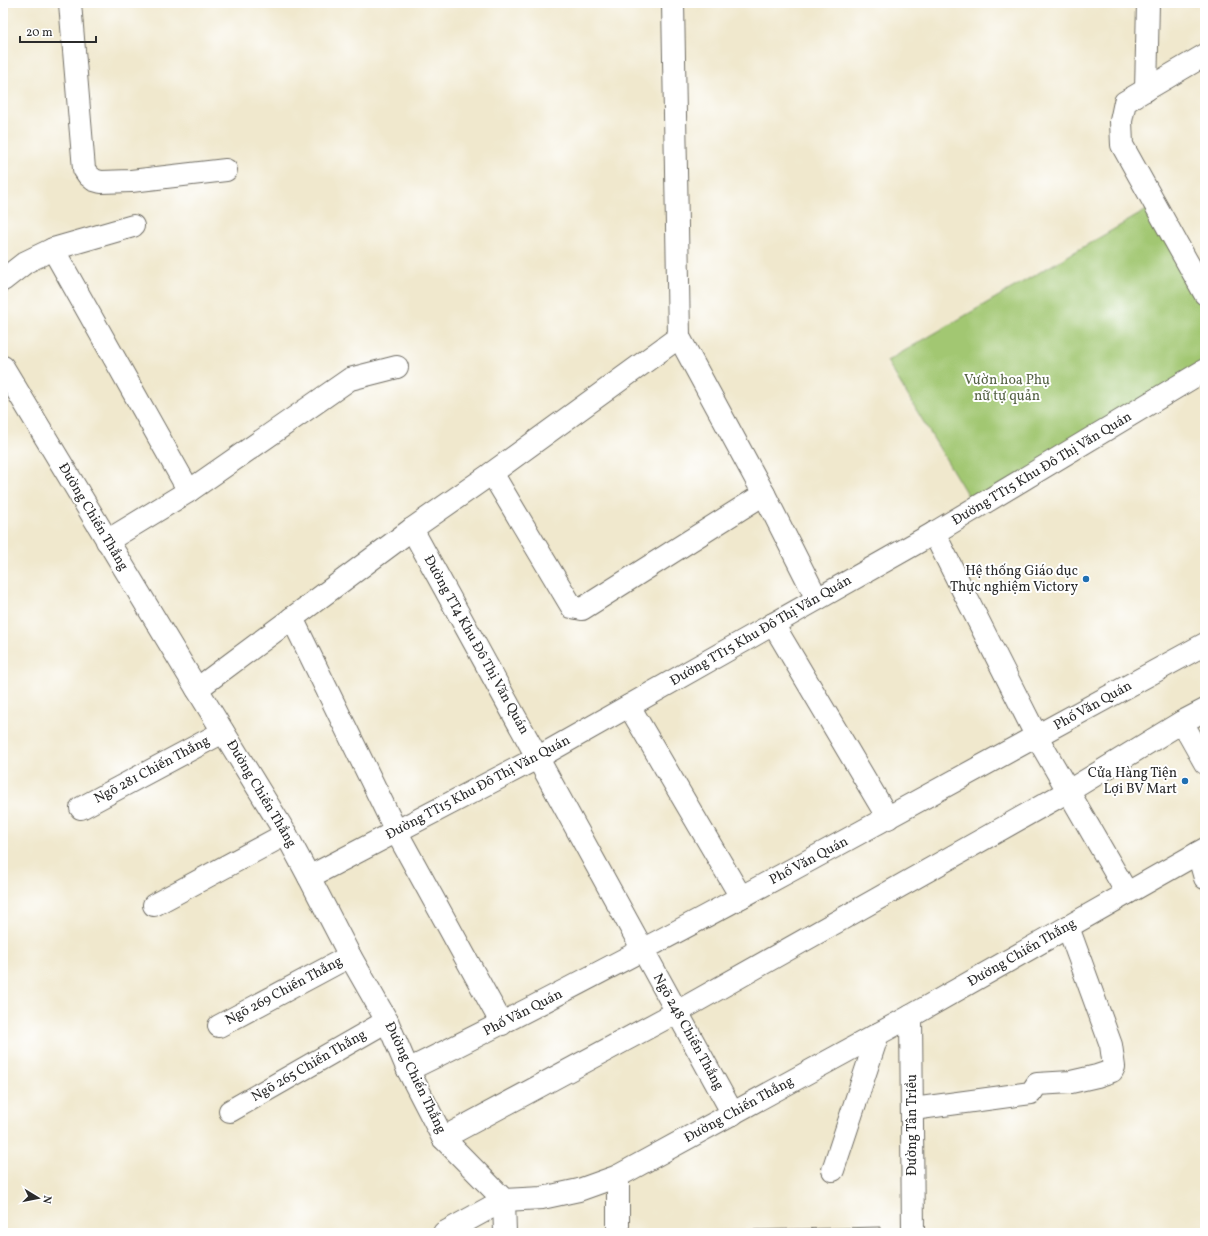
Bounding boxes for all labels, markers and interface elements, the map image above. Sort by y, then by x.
scale bar [20,18,96,44]
text: 20 m [26,25,53,41]
park label: Vườn hoa Phụ nữ tự quản [964,371,1050,406]
street label: Đường TT15 Khu Đô Thị Văn Quán [949,408,1135,530]
street label: Đường Chiến Thắng [53,460,133,574]
street label: Đường TT4 Khu Đô Thị Văn Quán [419,552,533,738]
place label: Hệ thống Giáo dục Thực nghiệm Victory [950,562,1078,597]
street label: Đường TT15 Khu Đô Thị Văn Quán [667,571,855,691]
marker: Hệ thống Giáo dục Thực nghiệm Victory [1081,574,1091,584]
street label: Phố Văn Quán [1050,677,1136,735]
street label: Ngõ 281 Chiến Thắng [91,731,213,809]
street label: Đường TT15 Khu Đô Thị Văn Quán [382,731,574,845]
street label: Đường Chiến Thắng [221,737,301,851]
place label: Cửa Hàng Tiện Lợi BV Mart [1088,764,1177,799]
marker: Cửa Hàng Tiện Lợi BV Mart [1180,776,1190,786]
street label: Phố Văn Quán [766,832,852,890]
street label: Đường Chiến Thắng [964,914,1080,992]
street label: Ngõ 269 Chiến Thắng [222,952,346,1030]
street label: Ngõ 248 Chiến Thắng [648,970,728,1094]
street label: Phố Văn Quán [480,985,566,1041]
street label: Đường Chiến Thắng [380,1019,450,1137]
street label: Ngõ 265 Chiến Thắng [248,1025,370,1107]
street label: Đường Chiến Thắng [681,1072,797,1148]
street label: Đường Tân Triều [903,1074,922,1176]
north arrow [18,1178,58,1218]
text: N [38,1194,54,1205]

